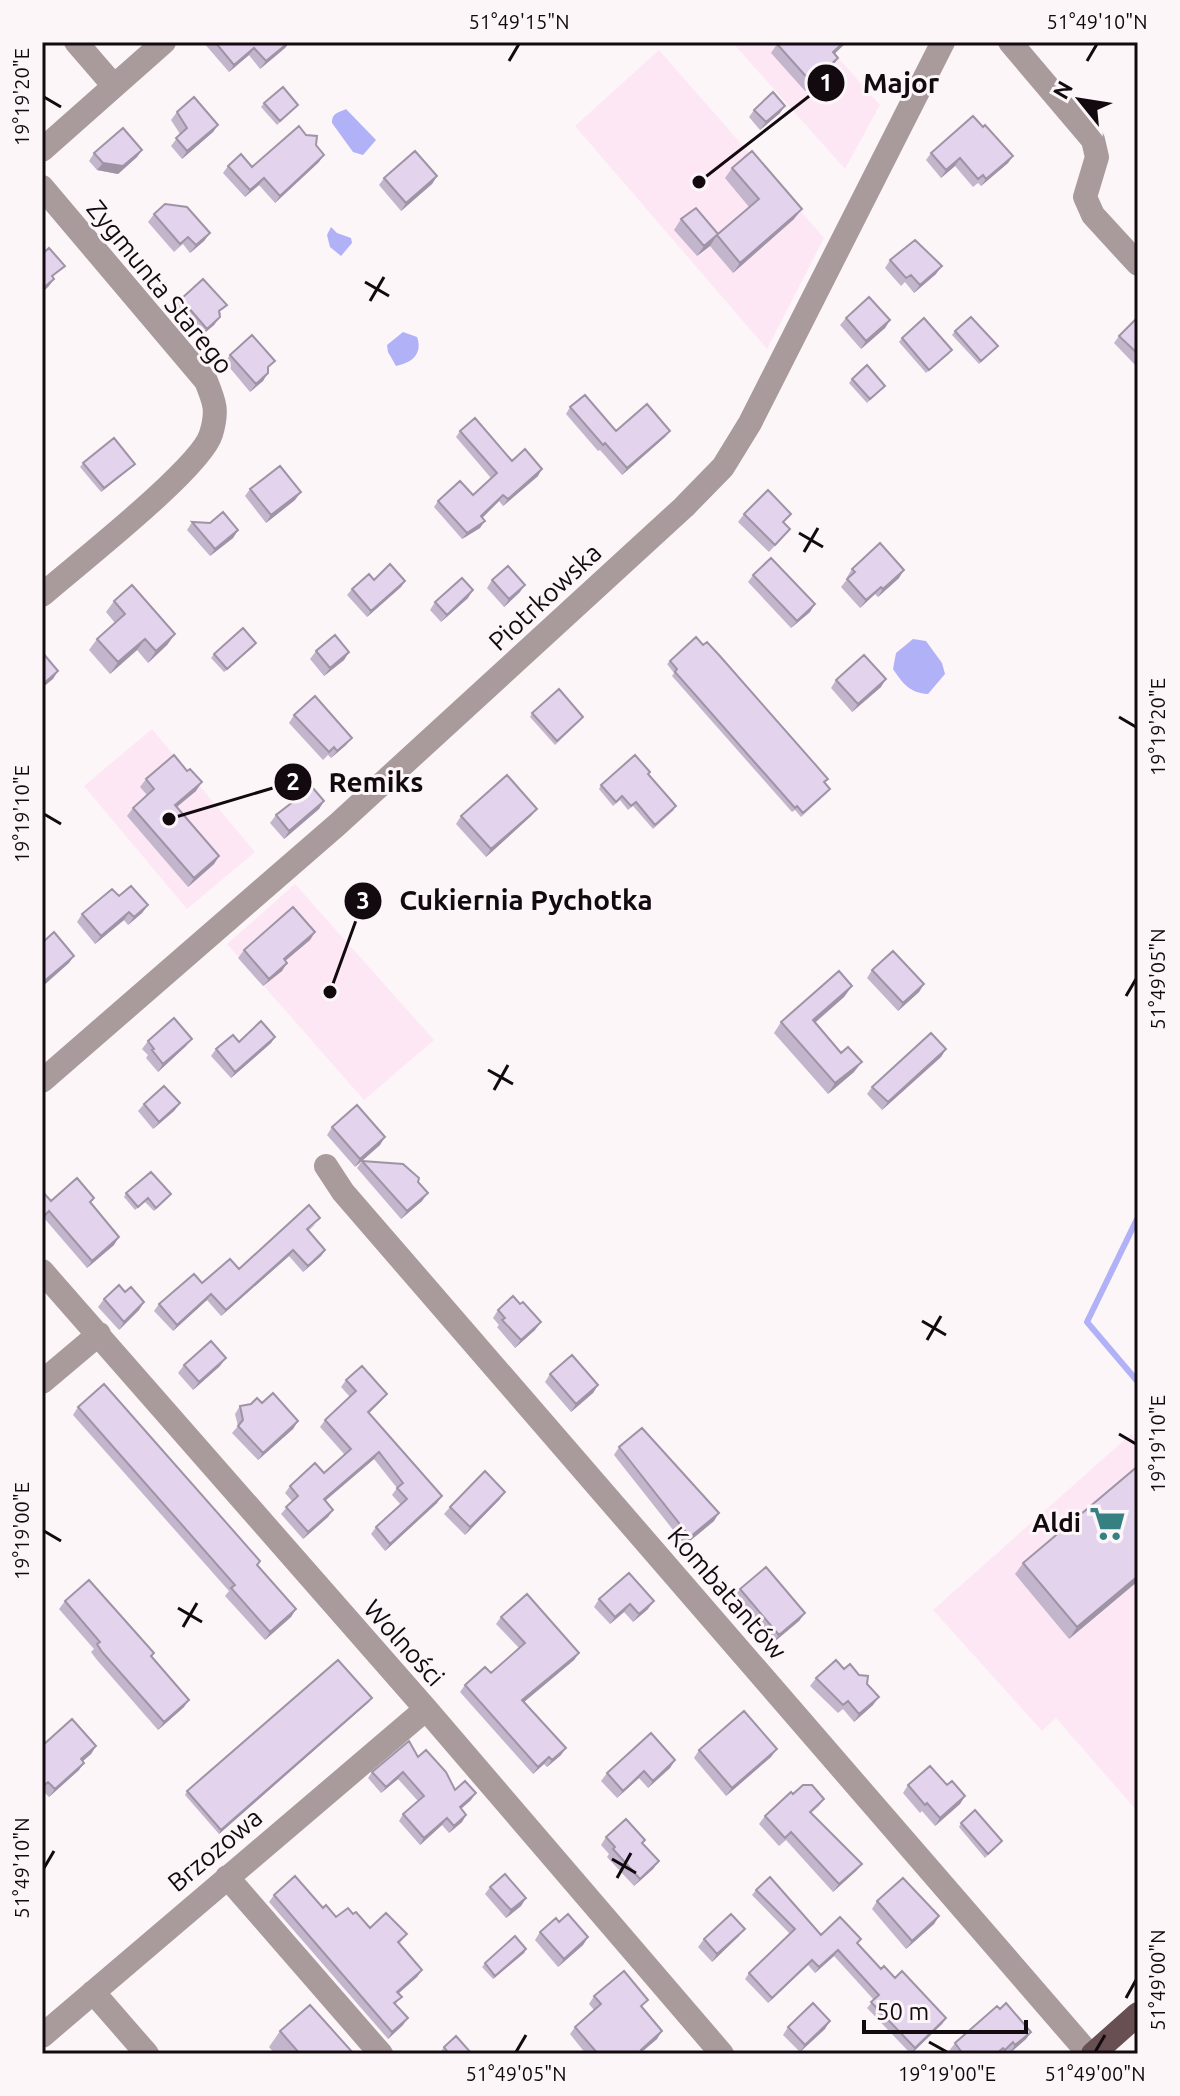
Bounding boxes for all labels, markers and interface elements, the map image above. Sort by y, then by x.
text: 51°49'15"N [468,10,570,33]
text: 51°49'10"N [1046,10,1148,33]
text: 19°19'20"E [10,48,33,146]
callout: Major [806,57,955,109]
north arrow [1040,60,1120,140]
text: Major [863,67,940,98]
text: 1 [819,69,833,96]
text: N [1047,76,1077,103]
street label: Zygmunta Starego [81,194,239,379]
street label: Piotrkowska [483,537,607,656]
text: 19°19'20"E [1146,678,1169,776]
callout: Remiks [273,756,440,808]
text: 19°19'10"E [10,765,33,863]
text: Remiks [329,766,423,797]
text: 2 [286,768,300,795]
callout: Cukiernia Pychotka [343,875,669,927]
text: Cukiernia Pychotka [399,884,653,915]
text: 3 [356,887,370,914]
text: 51°49'05"N [1146,928,1169,1030]
text: 19°19'10"E [1146,1395,1169,1493]
text: 19°19'00"E [10,1482,33,1580]
supermarket icon: Aldi [1088,1504,1126,1542]
place label: Aldi [1032,1508,1081,1537]
street label: Kombatantów [662,1521,793,1665]
street label: Wolności [358,1594,450,1692]
street label: Brzozowa [162,1802,267,1897]
text: 51°49'10"N [10,1817,33,1919]
text: 51°49'00"N [1146,1929,1169,2031]
scale bar [864,1984,1026,2034]
text: 50 m [876,1998,929,2025]
text: 51°49'05"N [465,2062,567,2085]
text: 19°19'00"E [898,2062,996,2085]
text: 51°49'00"N [1044,2062,1146,2085]

